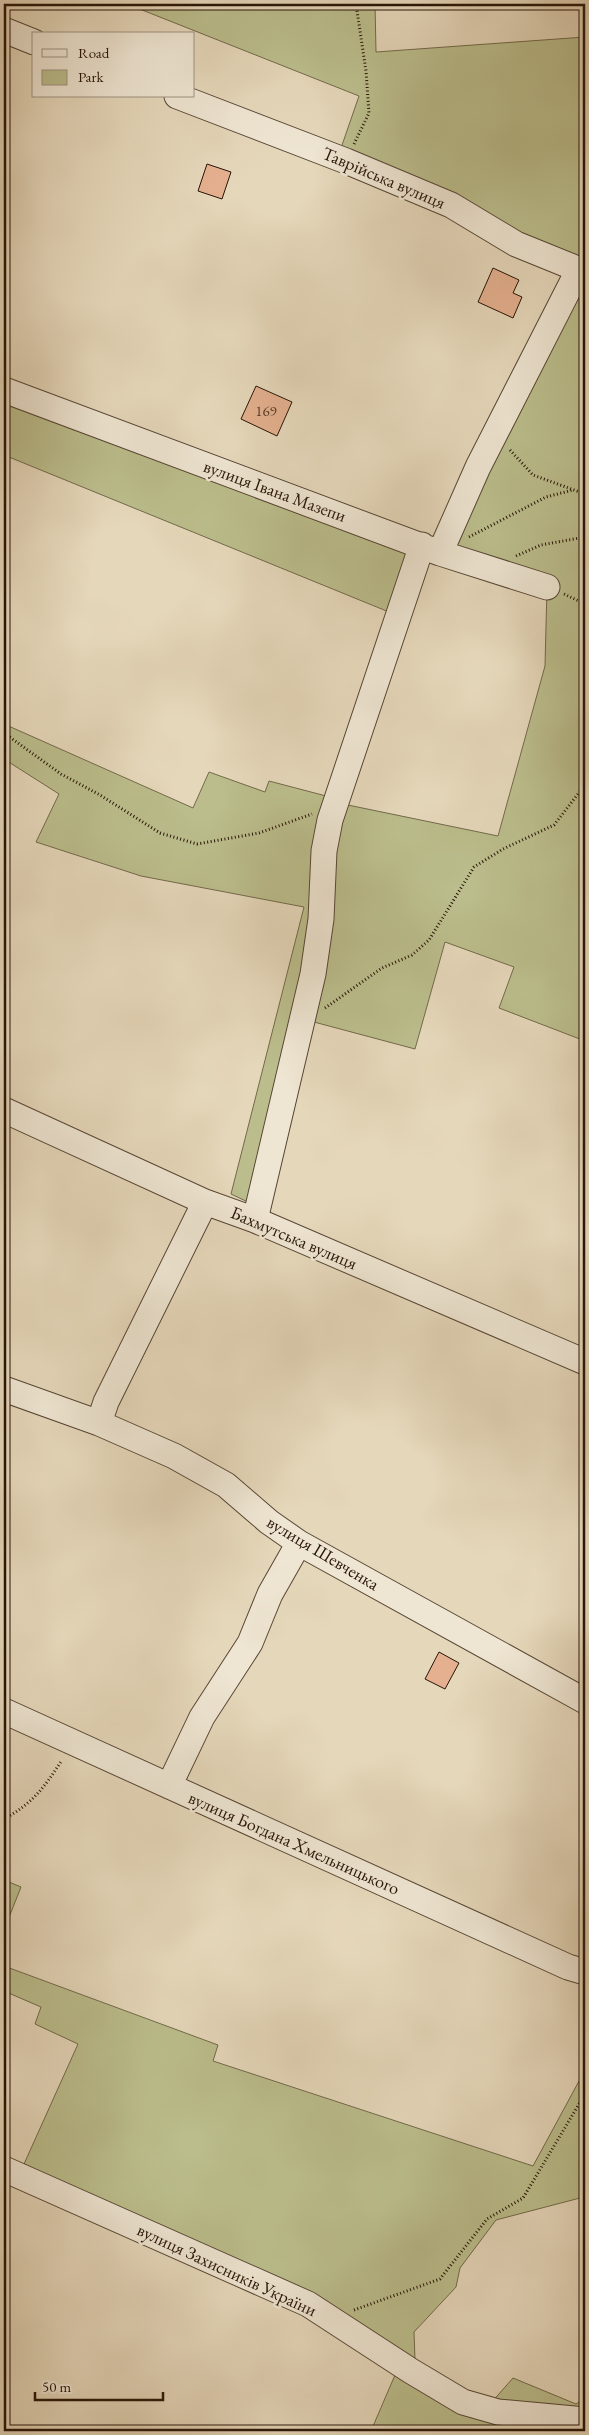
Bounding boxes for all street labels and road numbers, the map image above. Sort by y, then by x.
street label: Таврійська вулиця [319,141,449,214]
street label: вулиця Івана Мазепи [201,454,350,527]
street label: Бахмутська вулиця [227,1200,361,1275]
street label: вулиця Шевченка [263,1510,384,1596]
street label: вулиця Богдана Хмельницького [185,1785,404,1900]
street label: вулиця Захисників України [134,2218,321,2321]

